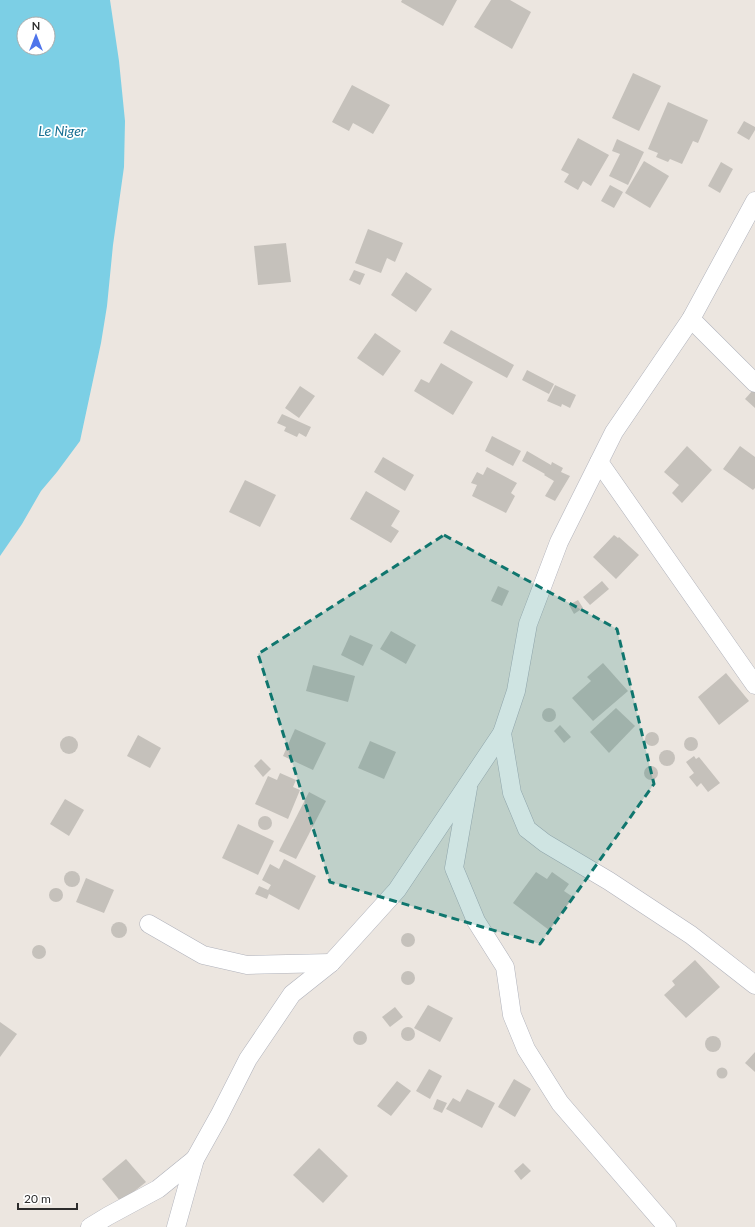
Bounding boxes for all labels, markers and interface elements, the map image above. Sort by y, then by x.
north arrow [16,16,56,56]
text: N [32,19,40,32]
water label: Le Niger [38,122,86,139]
scale bar [18,1185,77,1211]
text: 20 m [24,1191,51,1206]

